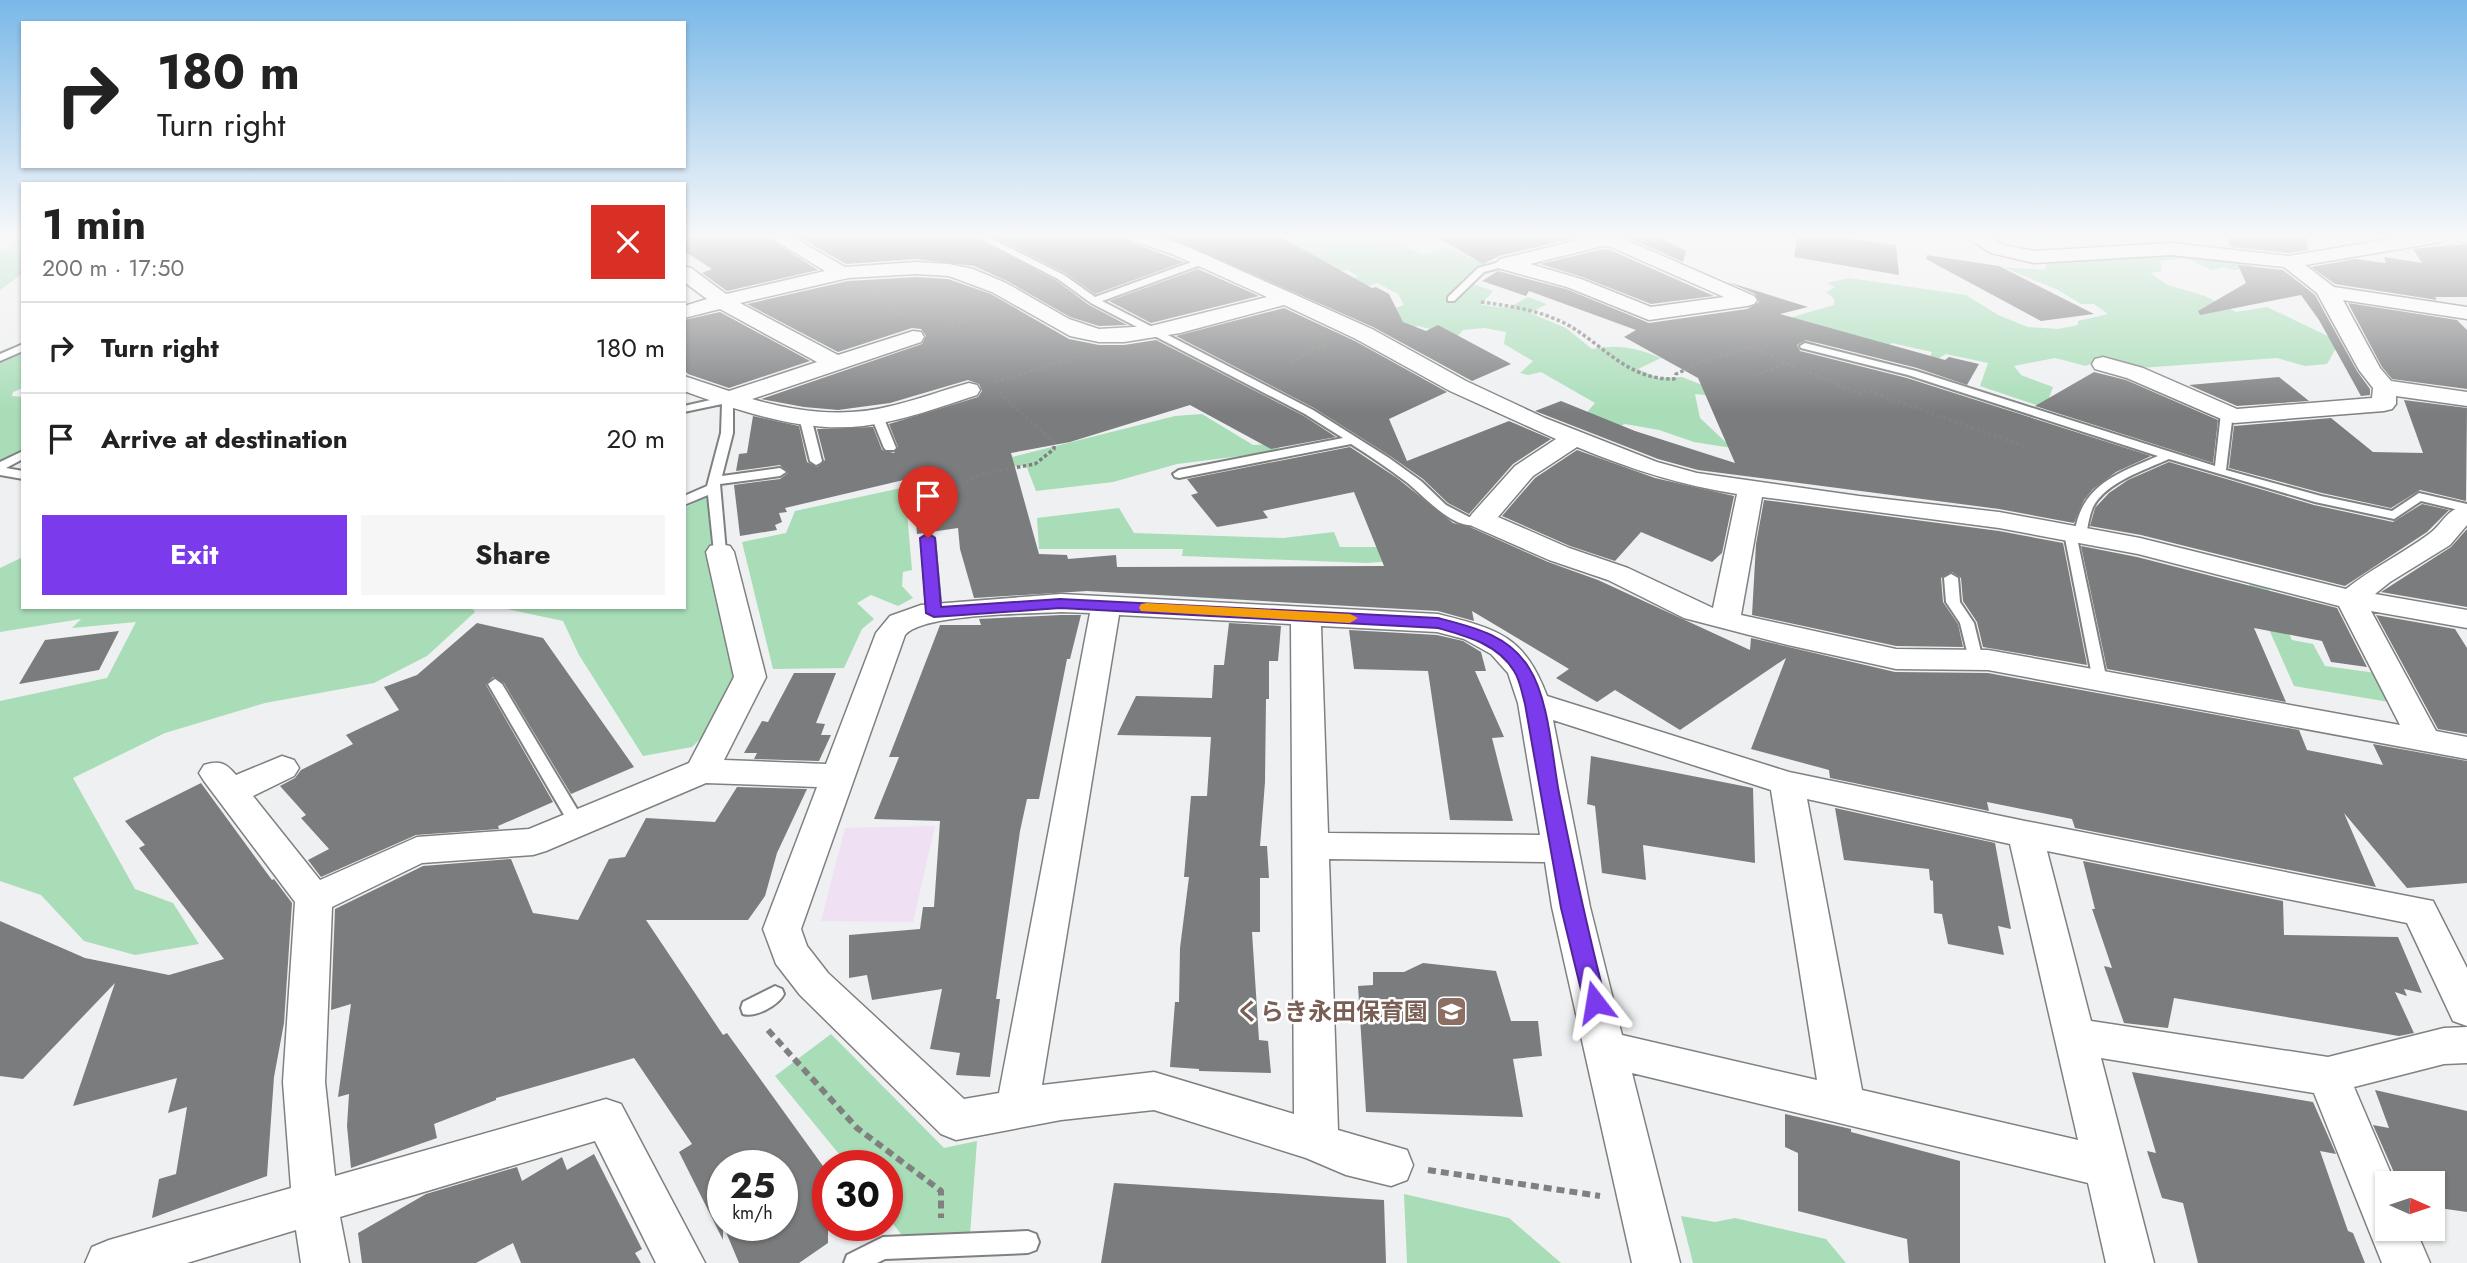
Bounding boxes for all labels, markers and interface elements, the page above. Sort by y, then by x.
text: 180 m [157,37,300,107]
icon: right [42,49,133,140]
text: Turn right [157,102,286,148]
text: 1 min [42,194,146,255]
button: close [591,205,665,279]
text: 200 m · 17:50 [42,251,184,285]
icon: right [42,329,80,367]
text: Turn right [101,329,219,367]
text: 180 m [595,329,665,367]
icon: arrive [42,420,80,458]
text: Arrive at destination [101,420,348,458]
text: 20 m [607,420,665,458]
pin [898,466,958,538]
icon: arrive [909,477,947,515]
button: Exit [42,515,347,595]
button: Share [361,515,665,595]
position arrow [1558,965,1632,1039]
place label: くらき永田保育園 [1236,994,1428,1029]
school or university icon: くらき永田保育園 [1434,995,1468,1029]
speed limit sign: 30 [812,1150,903,1241]
text: 25 [730,1161,775,1211]
north arrow [2375,1171,2445,1241]
map controls [2375,1171,2445,1241]
text: km/h [732,1200,773,1226]

